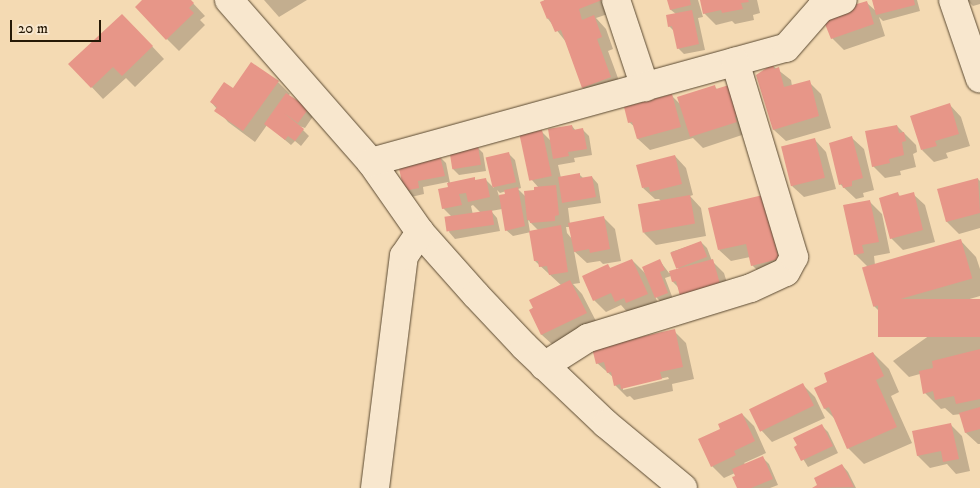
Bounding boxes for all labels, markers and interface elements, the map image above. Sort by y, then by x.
scale bar [12,10,104,42]
text: 20 m [18,19,48,38]

